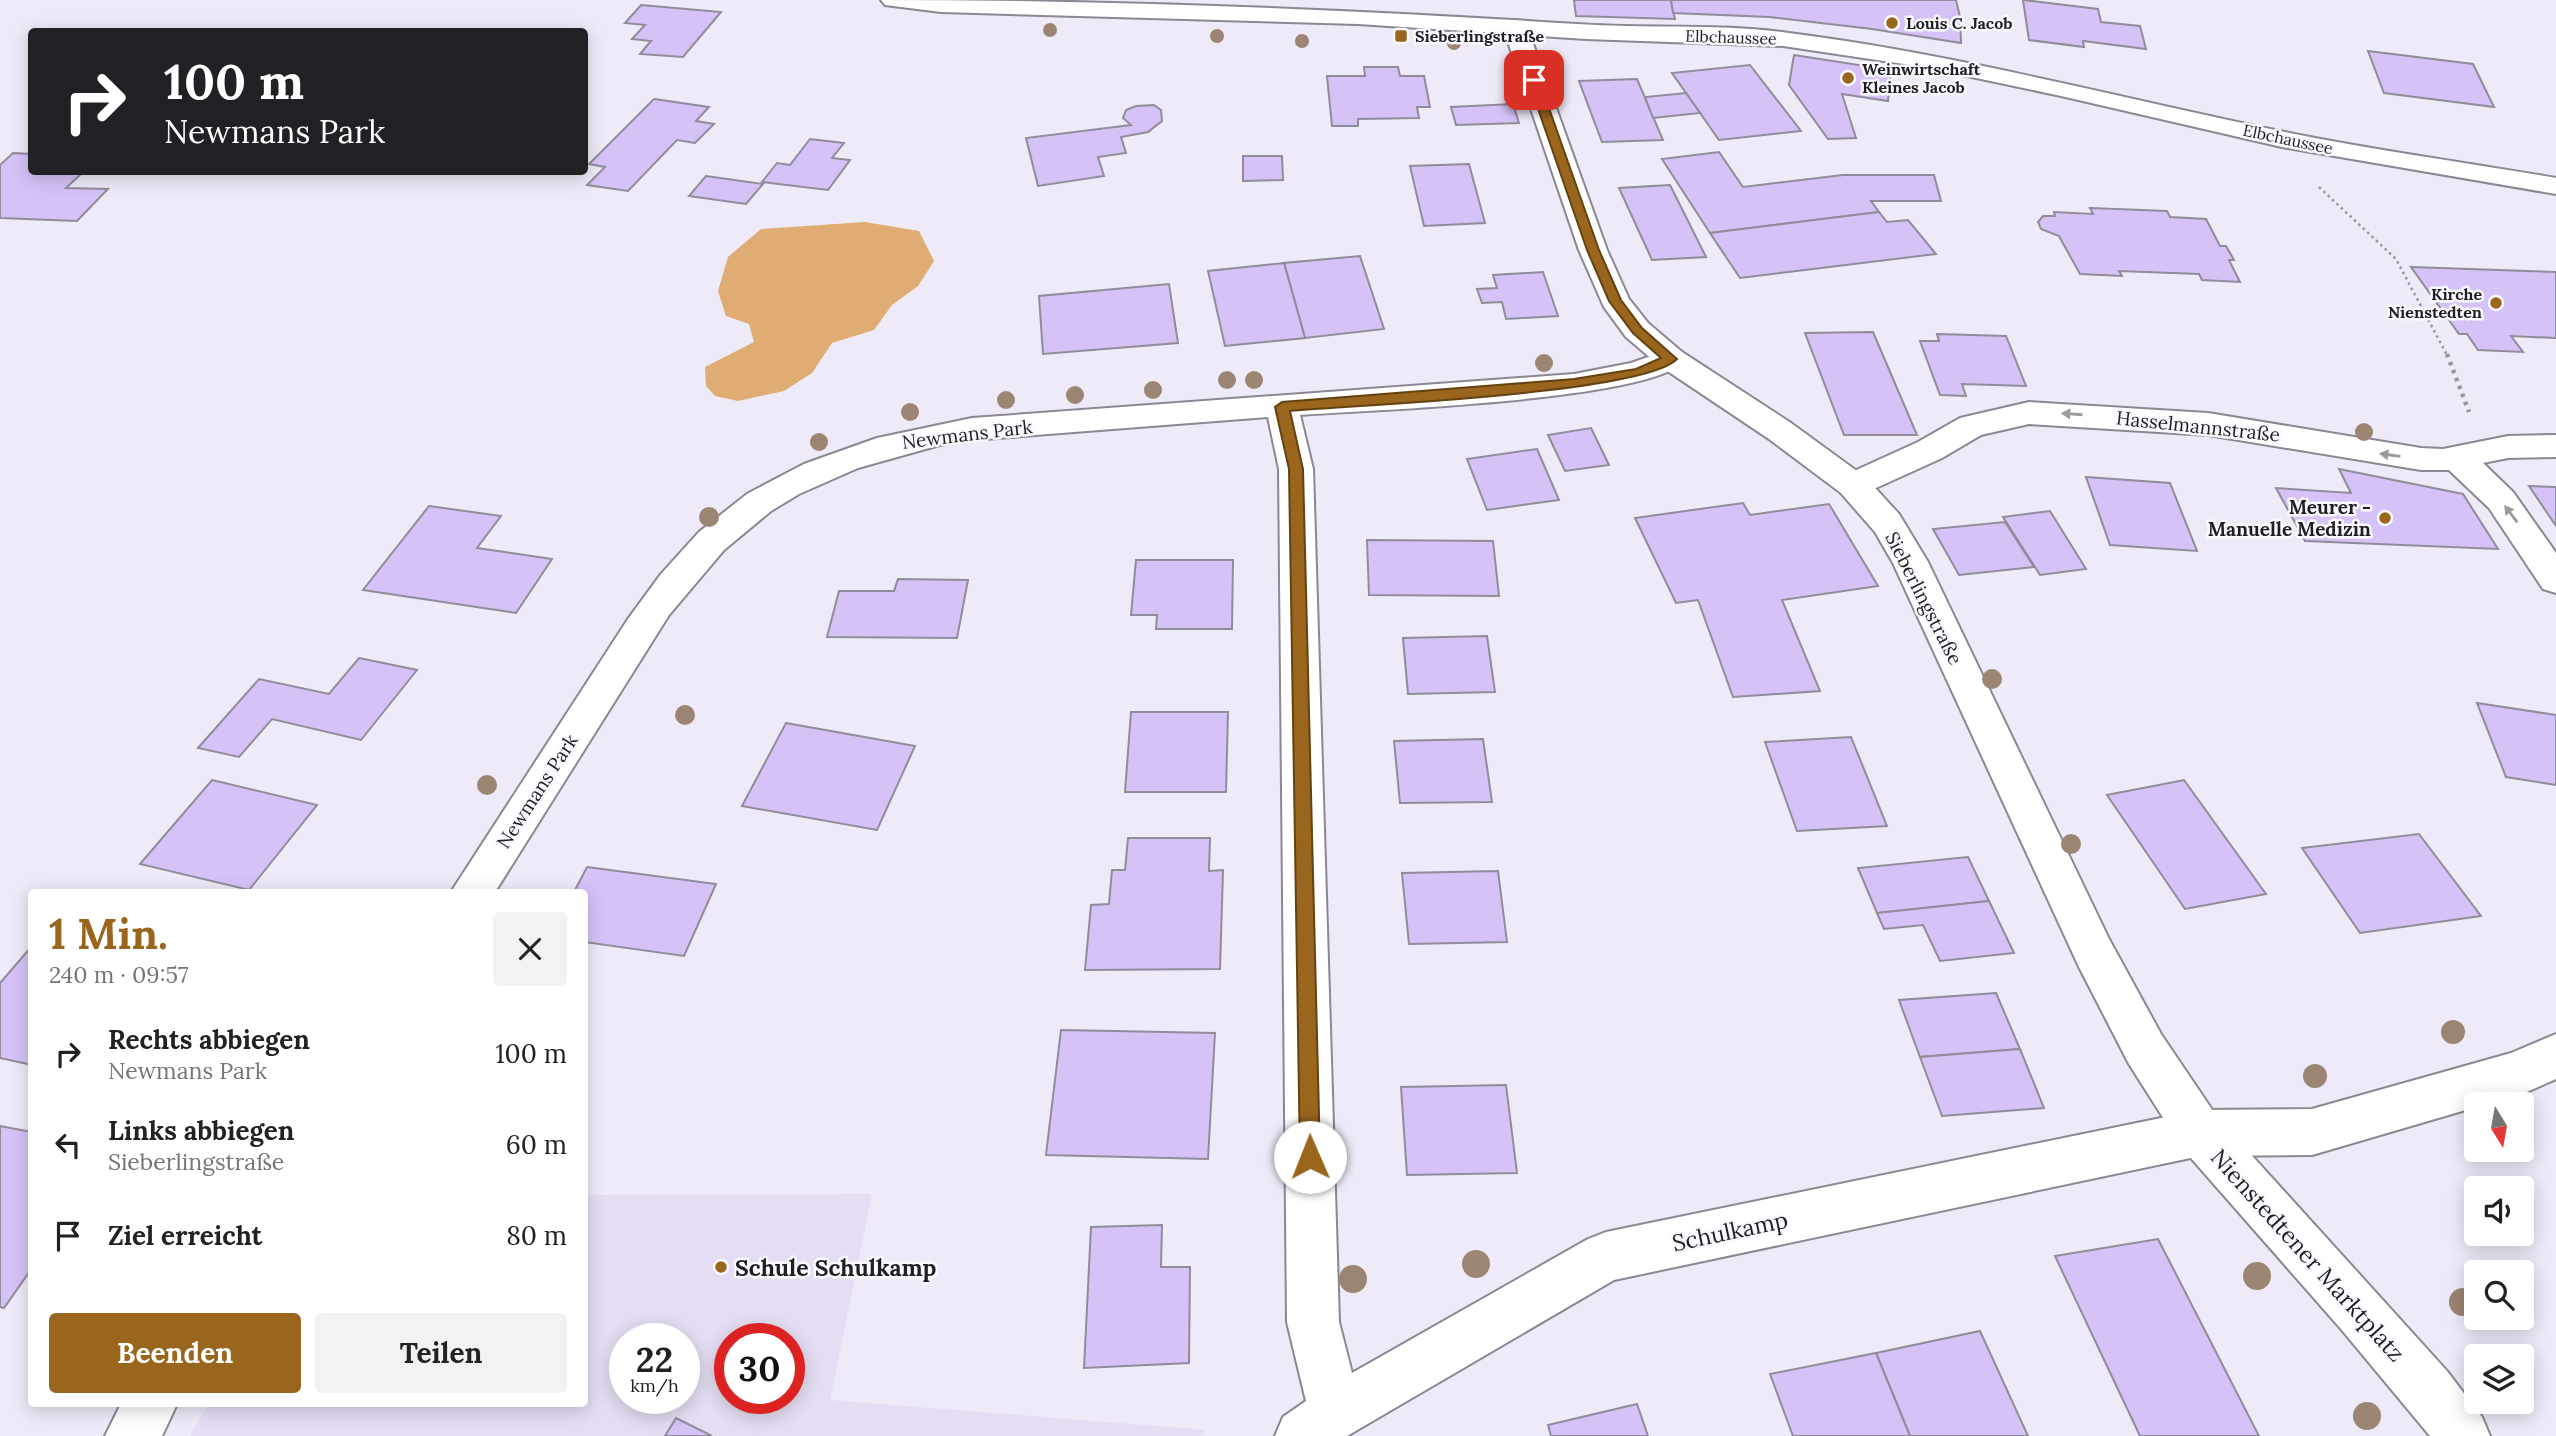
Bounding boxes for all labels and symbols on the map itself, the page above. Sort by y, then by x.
place label: Louis C. Jacob [1906,13,2012,33]
marker: Louis C. Jacob [1884,15,1900,31]
street label: Elbchaussee [1685,25,1777,49]
place label: Sieberlingstraße [1415,26,1545,46]
marker: Sieberlingstraße [1393,28,1409,44]
pin [1504,50,1564,110]
place label: Weinwirtschaft Kleines Jacob [1862,59,1981,97]
marker: Weinwirtschaft Kleines Jacob [1840,70,1856,86]
street label: Elbchaussee [2241,120,2335,158]
place label: Kirche Nienstedten [2388,284,2482,322]
marker: Kirche Nienstedten [2488,295,2504,311]
street label: Hasselmannstraße [2115,405,2281,447]
one-way arrow [2061,408,2083,419]
street label: Newmans Park [900,414,1034,454]
one-way arrow [2379,449,2401,460]
place label: Meurer - Manuelle Medizin [2208,495,2371,541]
one-way arrow [2505,505,2519,523]
marker: Meurer - Manuelle Medizin [2377,510,2393,526]
street label: Sieberlingstraße [1880,528,1968,668]
street label: Newmans Park [491,729,583,853]
north arrow [2464,1092,2534,1162]
position arrow [1273,1120,1347,1194]
street label: Nienstedtener Marktplatz [2205,1143,2411,1367]
street label: Schulkamp [1669,1205,1791,1257]
place label: Schule Schulkamp [735,1253,937,1282]
marker: Schule Schulkamp [713,1259,729,1275]
speed limit sign: 30 [714,1323,805,1414]

